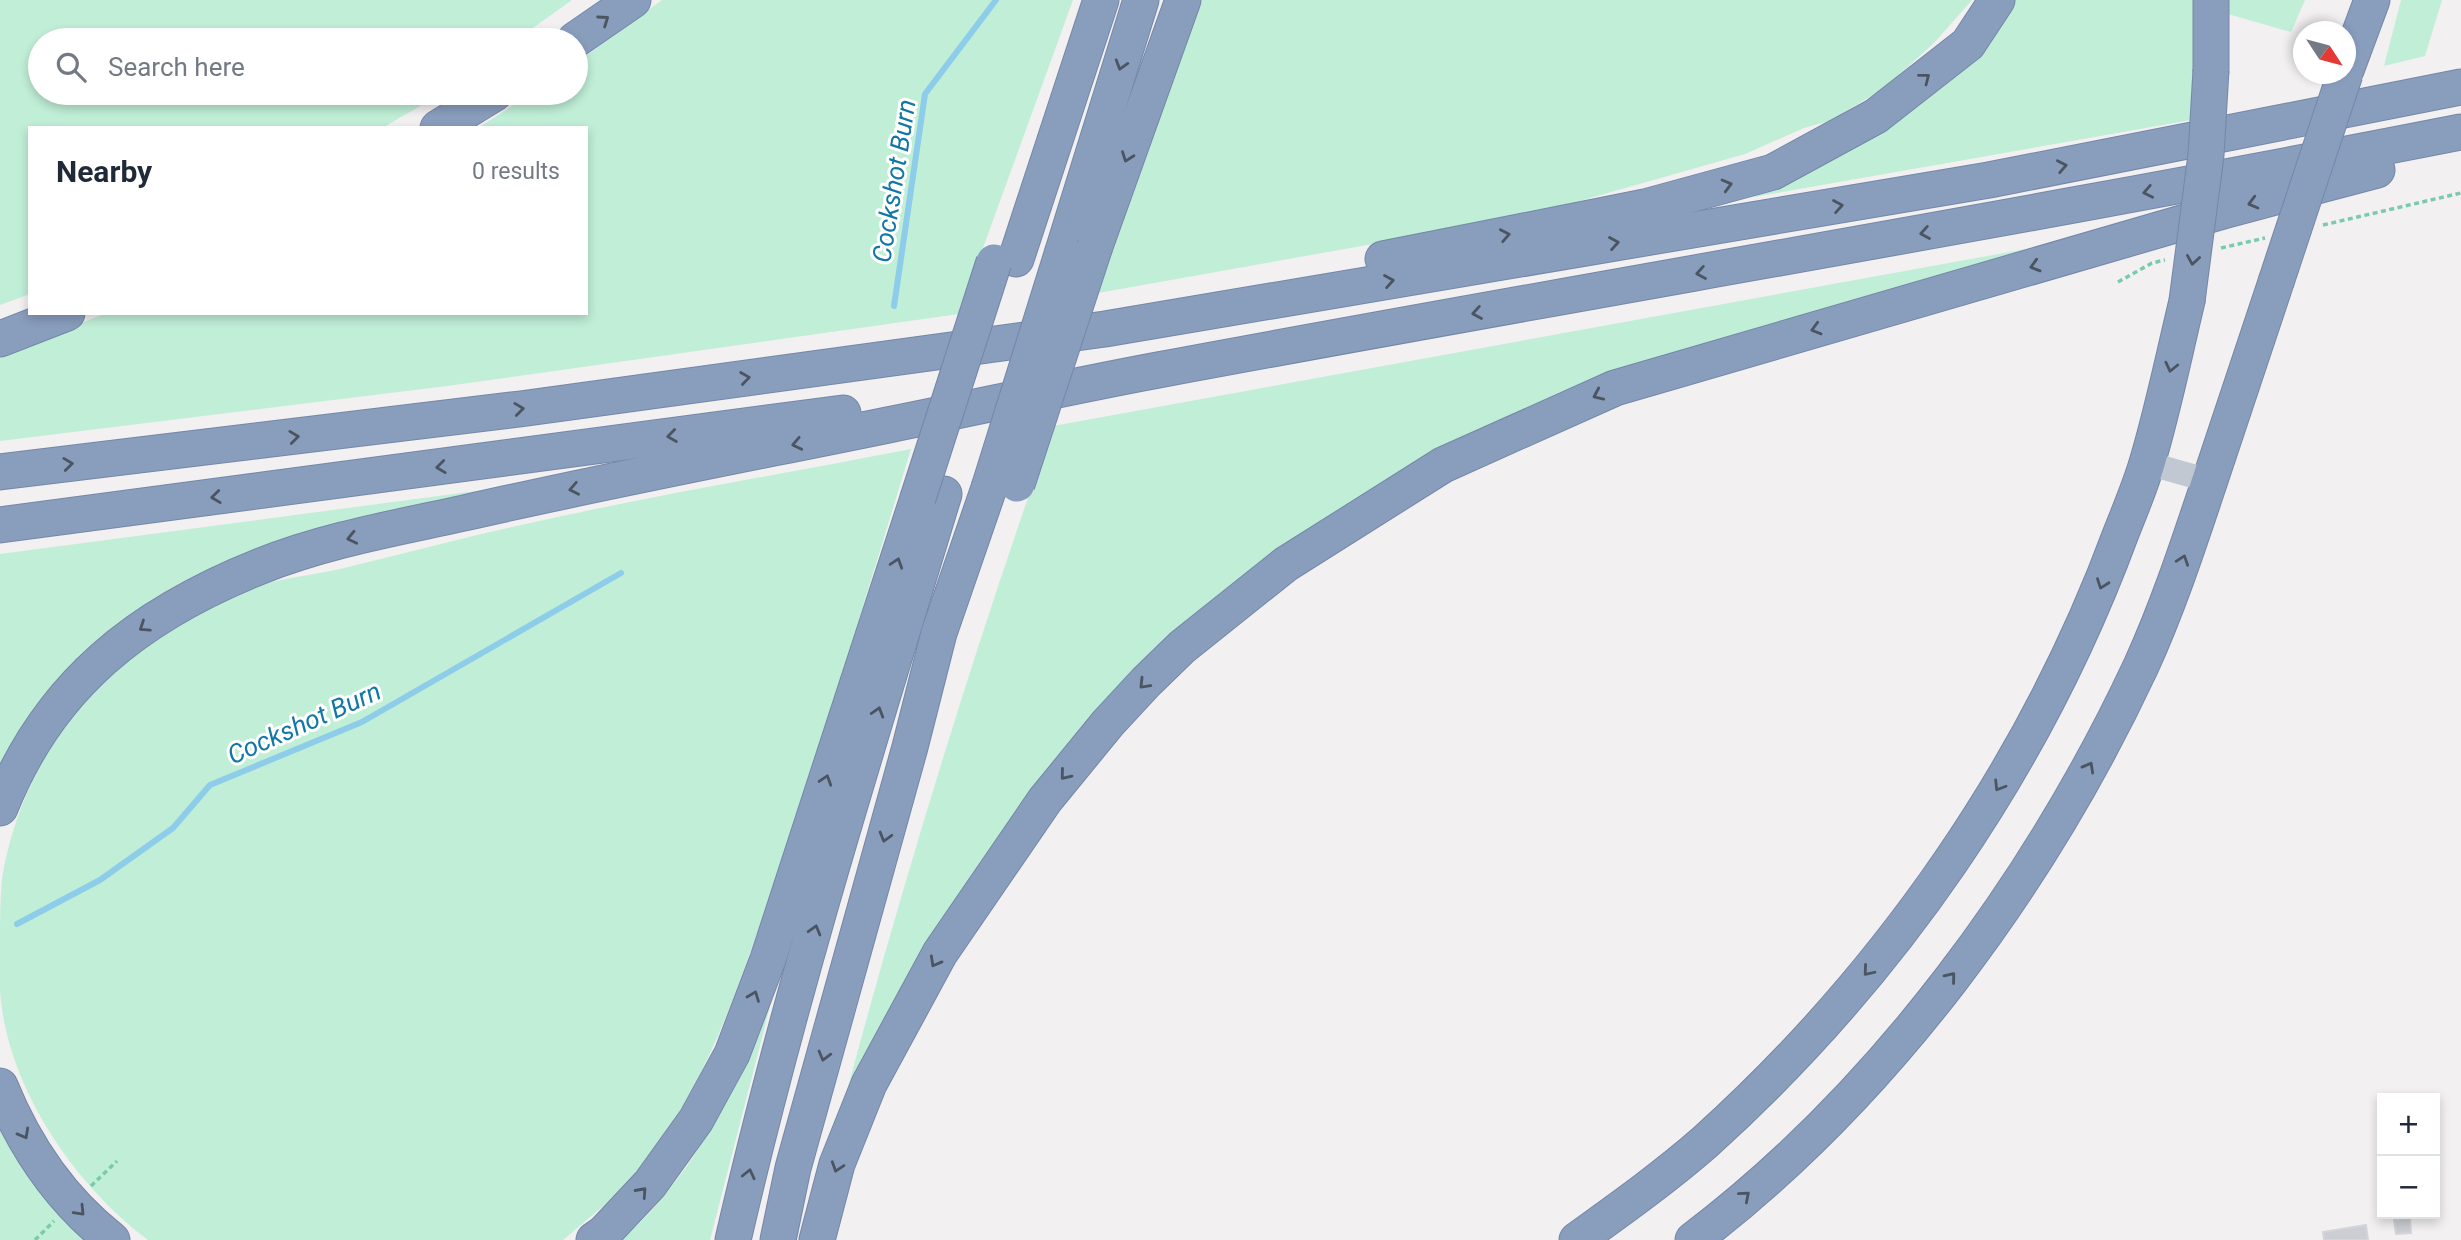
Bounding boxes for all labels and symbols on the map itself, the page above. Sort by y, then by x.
one-way arrow [596,16,609,28]
north arrow [2293,21,2356,84]
one-way arrow [1115,58,1129,71]
one-way arrow [1917,73,1930,86]
water label: Cockshot Burn [866,97,922,265]
one-way arrow [1121,150,1135,162]
one-way arrow [2056,159,2068,174]
one-way arrow [1720,179,1732,193]
one-way arrow [2142,183,2154,198]
one-way arrow [2247,195,2259,209]
one-way arrow [1832,199,1844,214]
one-way arrow [1919,225,1931,240]
one-way arrow [1499,228,1511,243]
one-way arrow [1608,236,1620,251]
one-way arrow [2186,254,2201,266]
one-way arrow [2029,258,2041,272]
one-way arrow [1695,265,1707,280]
one-way arrow [1384,274,1395,289]
one-way arrow [1471,305,1483,320]
one-way arrow [1810,321,1822,336]
one-way arrow [2165,361,2179,373]
one-way arrow [739,371,751,386]
one-way arrow [1593,387,1606,401]
one-way arrow [514,401,525,416]
one-way arrow [666,428,678,443]
one-way arrow [288,429,299,444]
one-way arrow [791,436,803,451]
one-way arrow [62,457,74,472]
one-way arrow [435,459,447,474]
one-way arrow [568,481,580,496]
one-way arrow [210,489,222,504]
one-way arrow [346,530,358,544]
one-way arrow [2175,554,2190,566]
one-way arrow [888,558,903,570]
one-way arrow [2097,577,2111,589]
one-way arrow [139,619,152,631]
water label: Cockshot Burn [223,676,385,770]
one-way arrow [1140,676,1153,689]
one-way arrow [870,706,885,718]
one-way arrow [2081,762,2094,774]
one-way arrow [1061,767,1073,780]
one-way arrow [818,774,832,786]
one-way arrow [1994,778,2007,791]
one-way arrow [879,830,893,842]
one-way arrow [807,925,821,937]
one-way arrow [930,955,943,967]
one-way arrow [1864,963,1876,976]
one-way arrow [1943,973,1956,985]
one-way arrow [746,990,760,1002]
one-way arrow [818,1050,832,1062]
one-way arrow [15,1127,29,1139]
one-way arrow [831,1160,845,1172]
one-way arrow [740,1168,755,1180]
one-way arrow [634,1187,646,1200]
one-way arrow [1737,1192,1750,1204]
one-way arrow [72,1203,85,1216]

